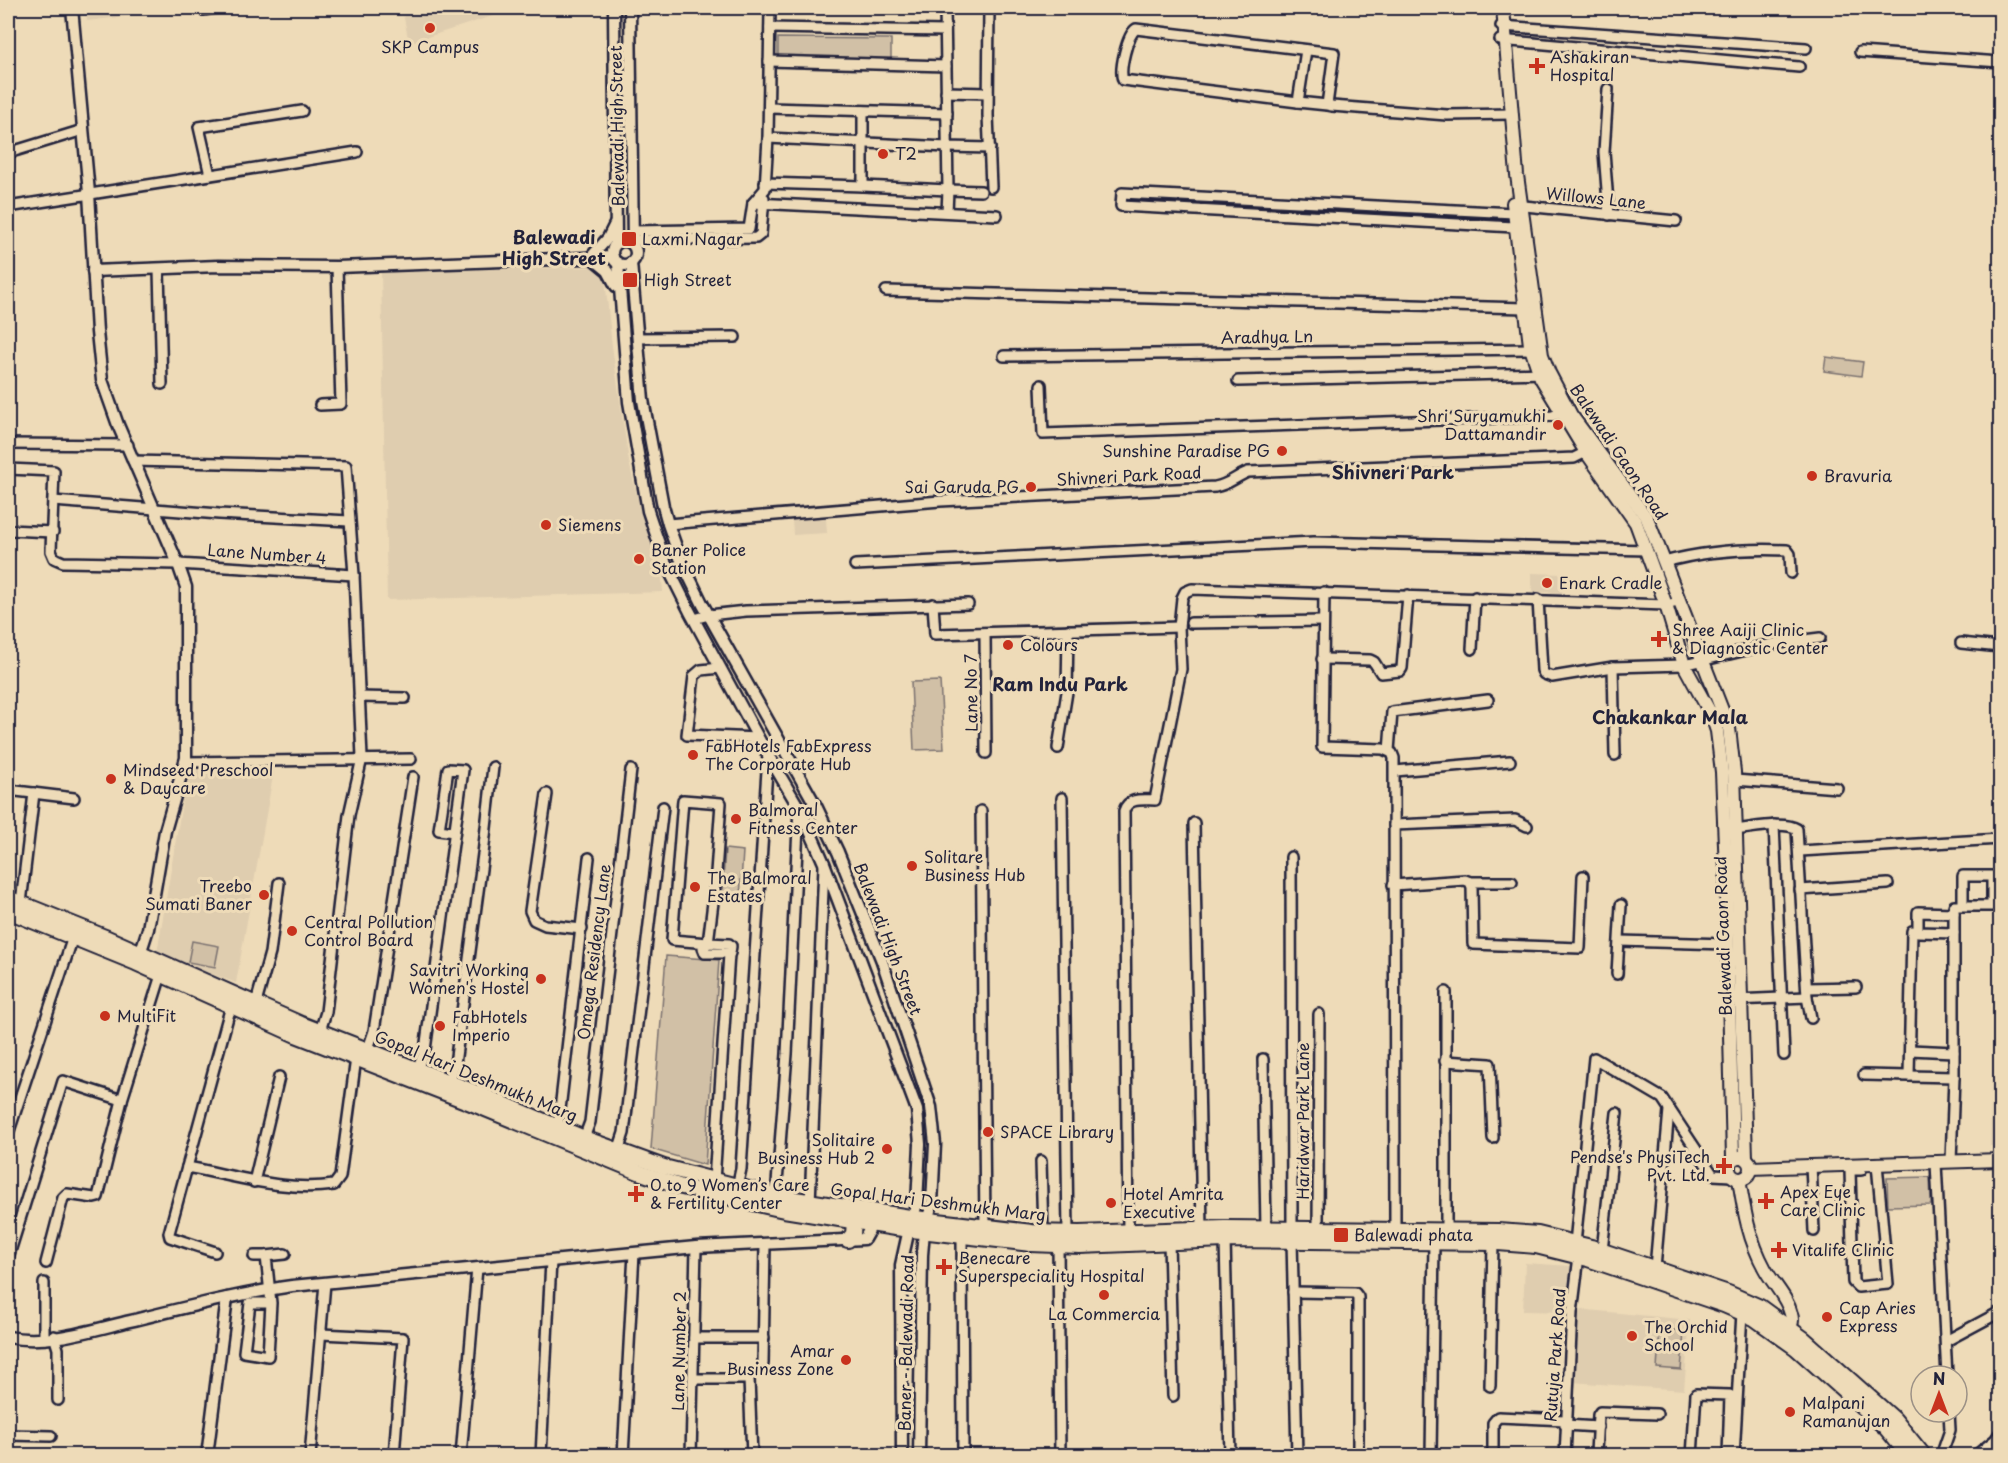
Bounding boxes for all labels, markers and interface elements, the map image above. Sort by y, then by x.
marker: SKP Campus [423,21,437,35]
place label: SKP Campus [381,34,479,58]
place label: Ashakiran Hospital [1550,44,1629,86]
street label: Balewadi High Street [603,45,629,207]
marker: Ashakiran Hospital [1528,57,1546,75]
place label: T2 [895,141,917,165]
marker: T2 [876,147,890,161]
street label: Willows Lane [1545,180,1647,214]
district label: Balewadi High Street [502,223,606,271]
place label: Laxmi Nagar [642,226,743,250]
marker: Laxmi Nagar [620,230,638,248]
place label: High Street [644,267,732,291]
marker: High Street [621,271,639,289]
street label: Aradhya Ln [1221,323,1313,349]
street label: Balewadi Gaon Road [1565,378,1674,524]
place label: Shri Suryamukhi Dattamandir [1417,403,1547,445]
marker: Shri Suryamukhi Dattamandir [1551,418,1565,432]
place label: Sunshine Paradise PG [1102,438,1270,462]
marker: Sunshine Paradise PG [1275,444,1289,458]
district label: Shivneri Park [1332,458,1454,485]
street label: Shivneri Park Road [1056,459,1202,491]
place label: Bravuria [1824,463,1892,487]
marker: Bravuria [1805,469,1819,483]
place label: Sai Garuda PG [905,474,1019,498]
marker: Sai Garuda PG [1024,480,1038,494]
place label: Siemens [558,512,621,536]
marker: Siemens [539,518,553,532]
street label: Lane Number 4 [207,537,327,569]
place label: Baner Police Station [651,537,746,579]
marker: Baner Police Station [632,552,646,566]
place label: Enark Cradle [1559,570,1663,594]
marker: Enark Cradle [1540,576,1554,590]
place label: Shree Aaiji Clinic & Diagnostic Center [1672,617,1828,659]
marker: Shree Aaiji Clinic & Diagnostic Center [1650,630,1668,648]
place label: Colours [1020,632,1078,656]
marker: Colours [1001,638,1015,652]
street label: Lane No 7 [957,654,983,732]
district label: Ram Indu Park [992,670,1128,697]
district label: Chakankar Mala [1592,703,1749,730]
place label: FabHotels FabExpress The Corporate Hub [705,733,871,775]
marker: FabHotels FabExpress The Corporate Hub [686,748,700,762]
place label: Mindseed Preschool & Daycare [123,757,273,799]
marker: Mindseed Preschool & Daycare [104,772,118,786]
place label: Balmoral Fitness Center [748,797,858,839]
marker: Balmoral Fitness Center [729,812,743,826]
place label: Solitare Business Hub [924,844,1025,886]
street label: Balewadi Gaon Road [1707,856,1737,1016]
street label: Balewadi High Street [849,859,929,1019]
marker: Solitare Business Hub [905,859,919,873]
street label: Omega Residency Lane [570,863,616,1041]
place label: The Balmoral Estates [707,865,812,907]
place label: Treebo Sumati Baner [145,873,253,915]
marker: The Balmoral Estates [688,880,702,894]
marker: Treebo Sumati Baner [257,888,271,902]
place label: Central Pollution Control Board [304,909,433,951]
marker: Central Pollution Control Board [285,924,299,938]
place label: Savitri Working Women's Hostel [409,957,529,999]
marker: Savitri Working Women's Hostel [534,972,548,986]
place label: MultiFit [117,1003,177,1027]
place label: FabHotels Imperio [452,1004,527,1046]
marker: MultiFit [98,1009,112,1023]
marker: FabHotels Imperio [433,1019,447,1033]
street label: Gopal Hari Deshmukh Marg [371,1023,581,1127]
street label: Haridwar Park Lane [1290,1042,1314,1200]
place label: SPACE Library [1000,1119,1114,1143]
marker: SPACE Library [981,1125,995,1139]
place label: Solitaire Business Hub 2 [757,1127,875,1169]
marker: Solitaire Business Hub 2 [880,1142,894,1156]
place label: Pendse's PhysiTech Pvt. Ltd. [1570,1144,1710,1186]
marker: Pendse's PhysiTech Pvt. Ltd. [1715,1157,1733,1175]
place label: 0 to 9 Women’s Care & Fertility Center [650,1172,809,1214]
street label: Gopal Hari Deshmukh Marg [829,1176,1047,1226]
place label: Apex Eye Care Clinic [1780,1179,1865,1221]
place label: Hotel Amrita Executive [1123,1181,1224,1223]
marker: 0 to 9 Women’s Care & Fertility Center [627,1185,645,1203]
marker: Apex Eye Care Clinic [1757,1192,1775,1210]
marker: Hotel Amrita Executive [1104,1196,1118,1210]
place label: Balewadi phata [1354,1222,1473,1246]
marker: Balewadi phata [1332,1226,1350,1244]
place label: Vitalife Clinic [1792,1237,1894,1261]
marker: Vitalife Clinic [1770,1241,1788,1259]
place label: Benecare Superspeciality Hospital [958,1245,1145,1287]
street label: Baner - Balewadi Road [891,1254,919,1432]
marker: Benecare Superspeciality Hospital [935,1258,953,1276]
street label: Rutuja Park Road [1537,1287,1571,1423]
marker: La Commercia [1097,1288,1111,1302]
street label: Lane Number 2 [665,1291,691,1411]
place label: Cap Aries Express [1839,1295,1916,1337]
place label: La Commercia [1048,1301,1160,1325]
marker: Cap Aries Express [1820,1310,1834,1324]
place label: The Orchid School [1644,1314,1728,1356]
marker: The Orchid School [1625,1329,1639,1343]
place label: Amar Business Zone [726,1338,835,1380]
marker: Amar Business Zone [839,1353,853,1367]
north arrow [1909,1364,1969,1424]
text: N [1933,1366,1945,1390]
place label: Malpani Ramanujan [1802,1390,1890,1432]
marker: Malpani Ramanujan [1783,1405,1797,1419]

